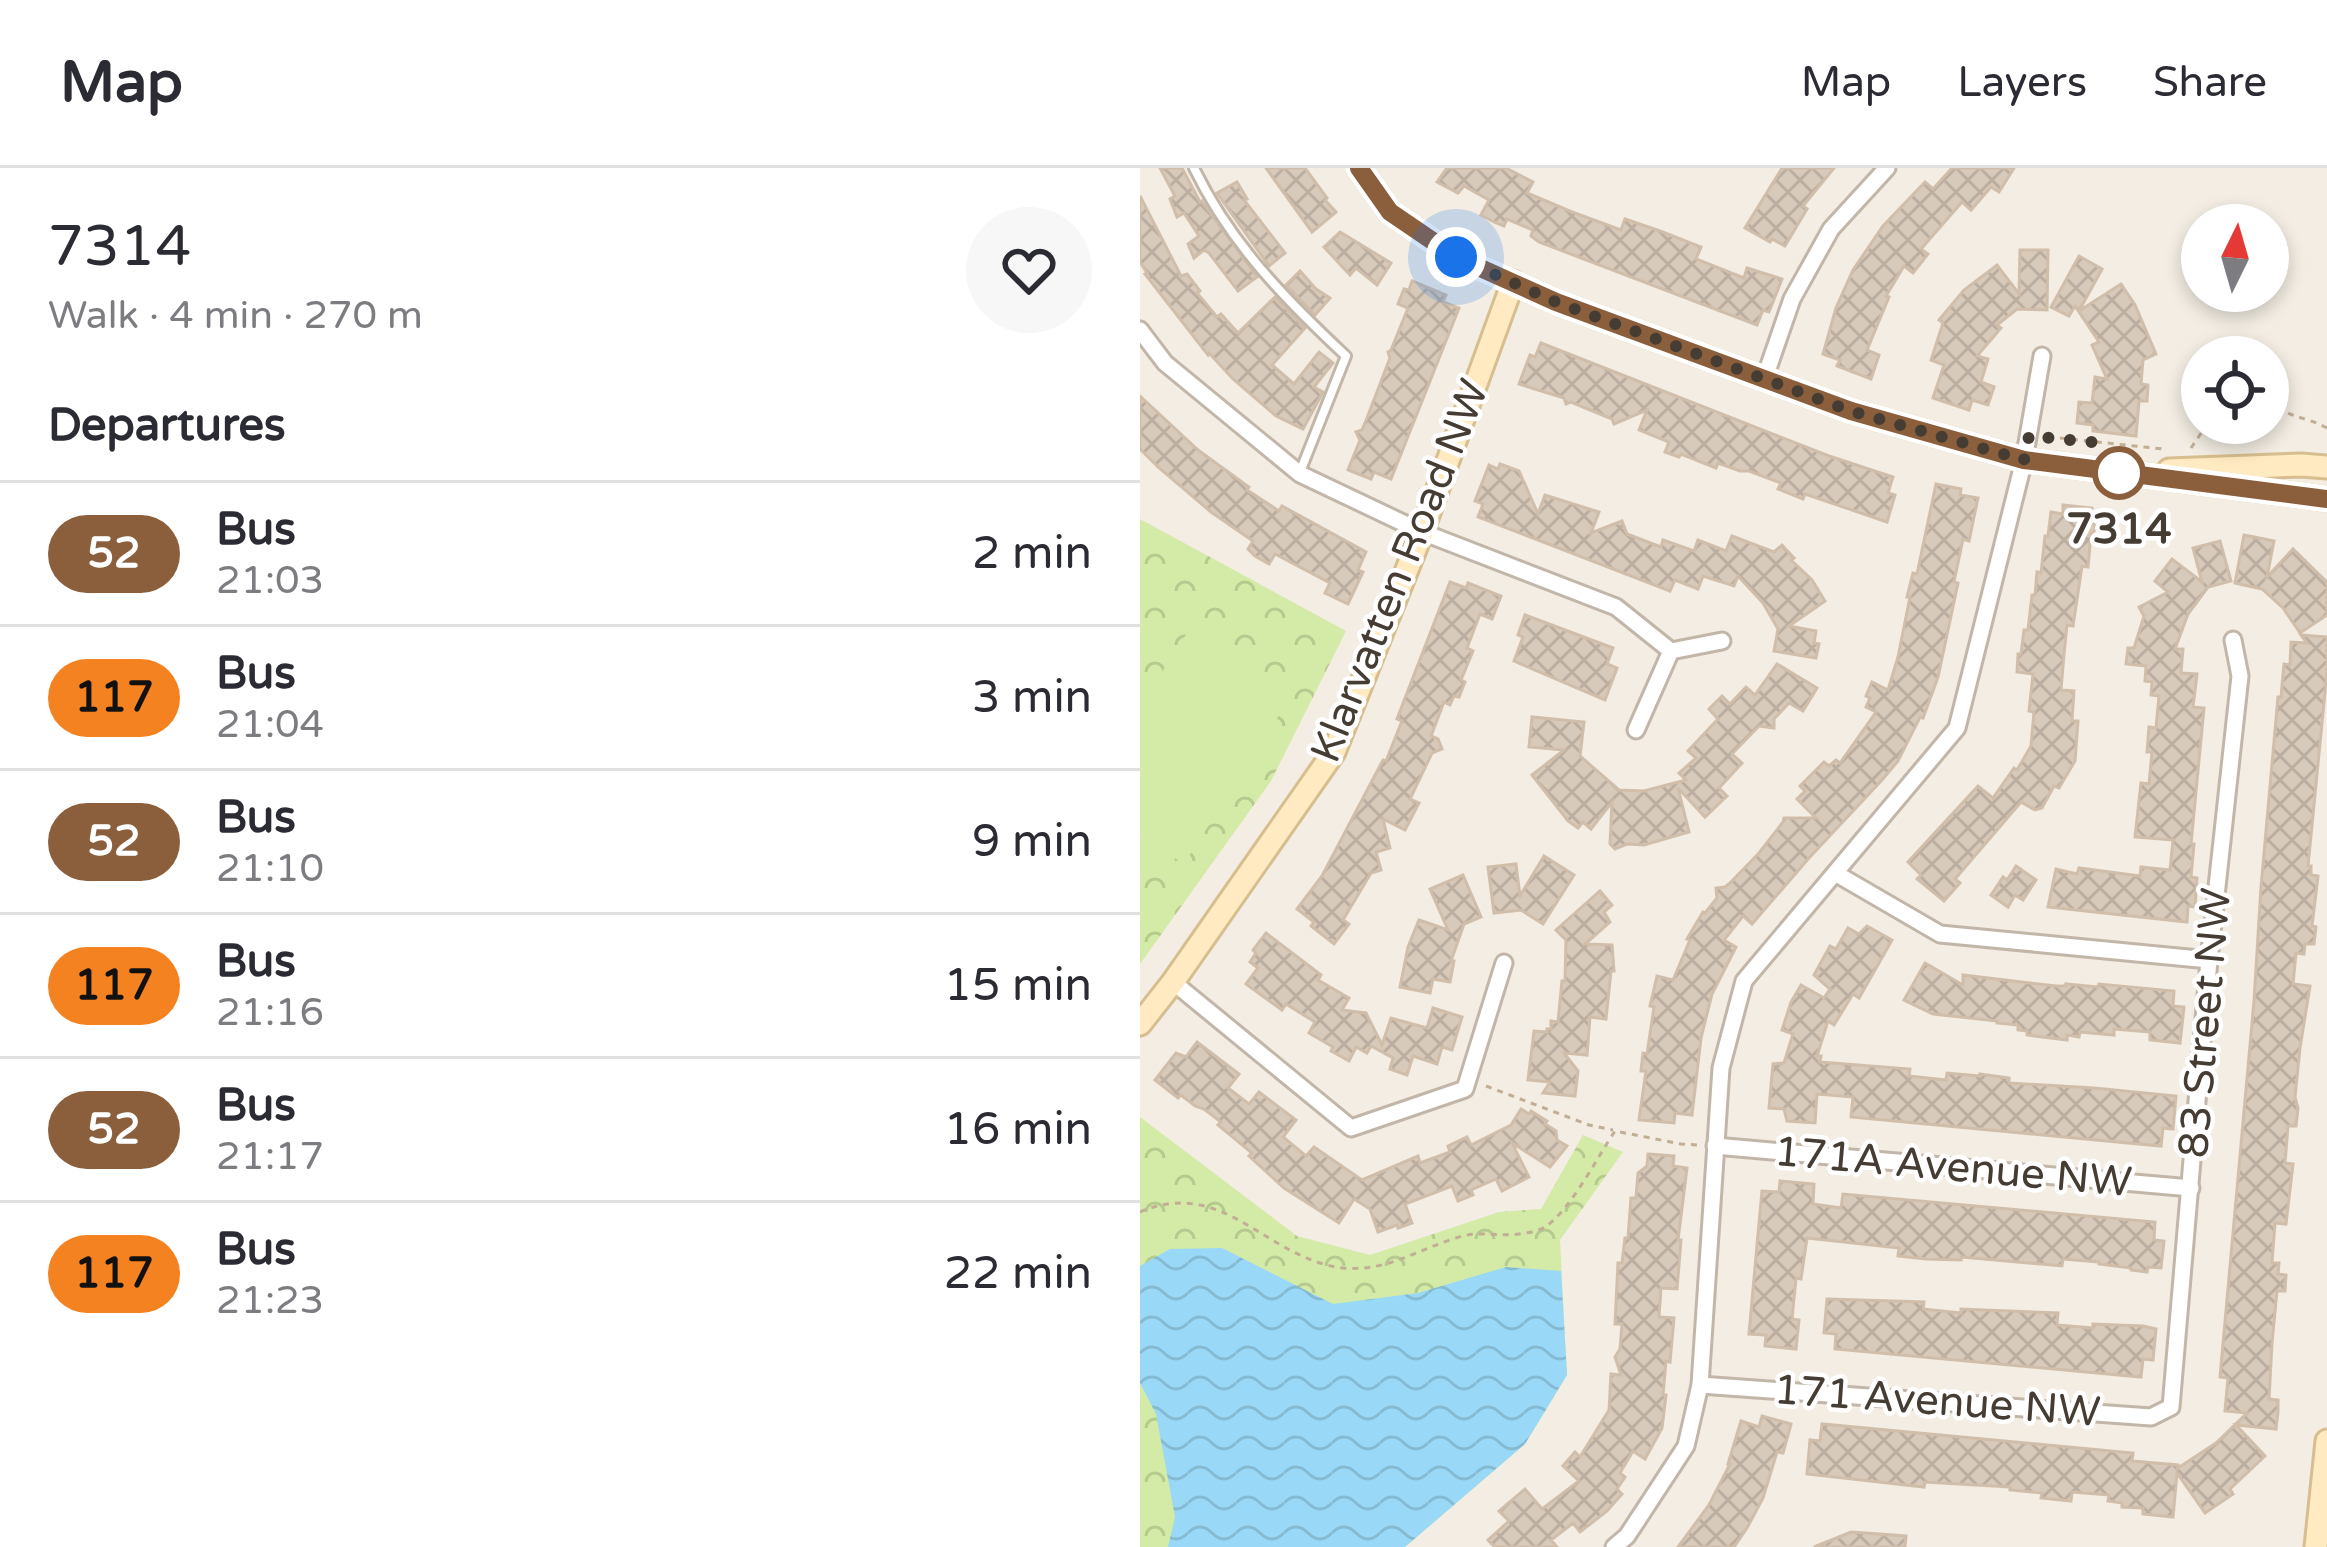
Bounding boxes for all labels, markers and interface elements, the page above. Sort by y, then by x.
text: Map [60,49,183,117]
text: Map [1801,57,1891,108]
text: Layers [1957,57,2087,108]
text: Share [2153,57,2267,108]
north arrow [2181,204,2289,312]
map controls [2181,204,2289,444]
button: heart [966,207,1092,333]
text: 7314 [48,213,191,281]
your location [1426,227,1486,287]
text: Walk · 4 min · 270 m [48,292,423,339]
button: locate [2181,336,2289,444]
street label: Klarvatten Road NW [1300,372,1500,770]
text: Departures [48,399,286,453]
marker: 7314 [2094,448,2144,498]
text: Bus [216,503,296,557]
place label: 7314 [2066,504,2172,555]
text: 2 min [972,527,1092,581]
text: 52 [88,528,140,579]
text: 21:03 [216,557,324,604]
text: Bus [216,647,296,701]
text: 3 min [972,671,1092,725]
text: 117 [74,672,154,723]
text: 21:04 [216,701,324,748]
text: Bus [216,791,296,845]
text: 9 min [972,815,1092,869]
text: 52 [88,816,140,867]
text: 21:10 [216,845,324,892]
street label: 83 Street NW [2168,886,2242,1160]
text: Bus [216,935,296,989]
text: 15 min [944,959,1092,1013]
text: 117 [74,960,154,1011]
text: 21:16 [216,989,324,1036]
text: Bus [216,1079,296,1133]
text: 16 min [944,1103,1092,1157]
text: 52 [88,1104,140,1155]
street label: 171A Avenue NW [1772,1126,2134,1208]
text: 21:17 [216,1133,324,1180]
text: Bus [216,1223,296,1277]
text: 22 min [944,1247,1092,1301]
text: 117 [74,1248,154,1299]
text: 21:23 [216,1277,324,1324]
street label: 171 Avenue NW [1772,1364,2102,1438]

